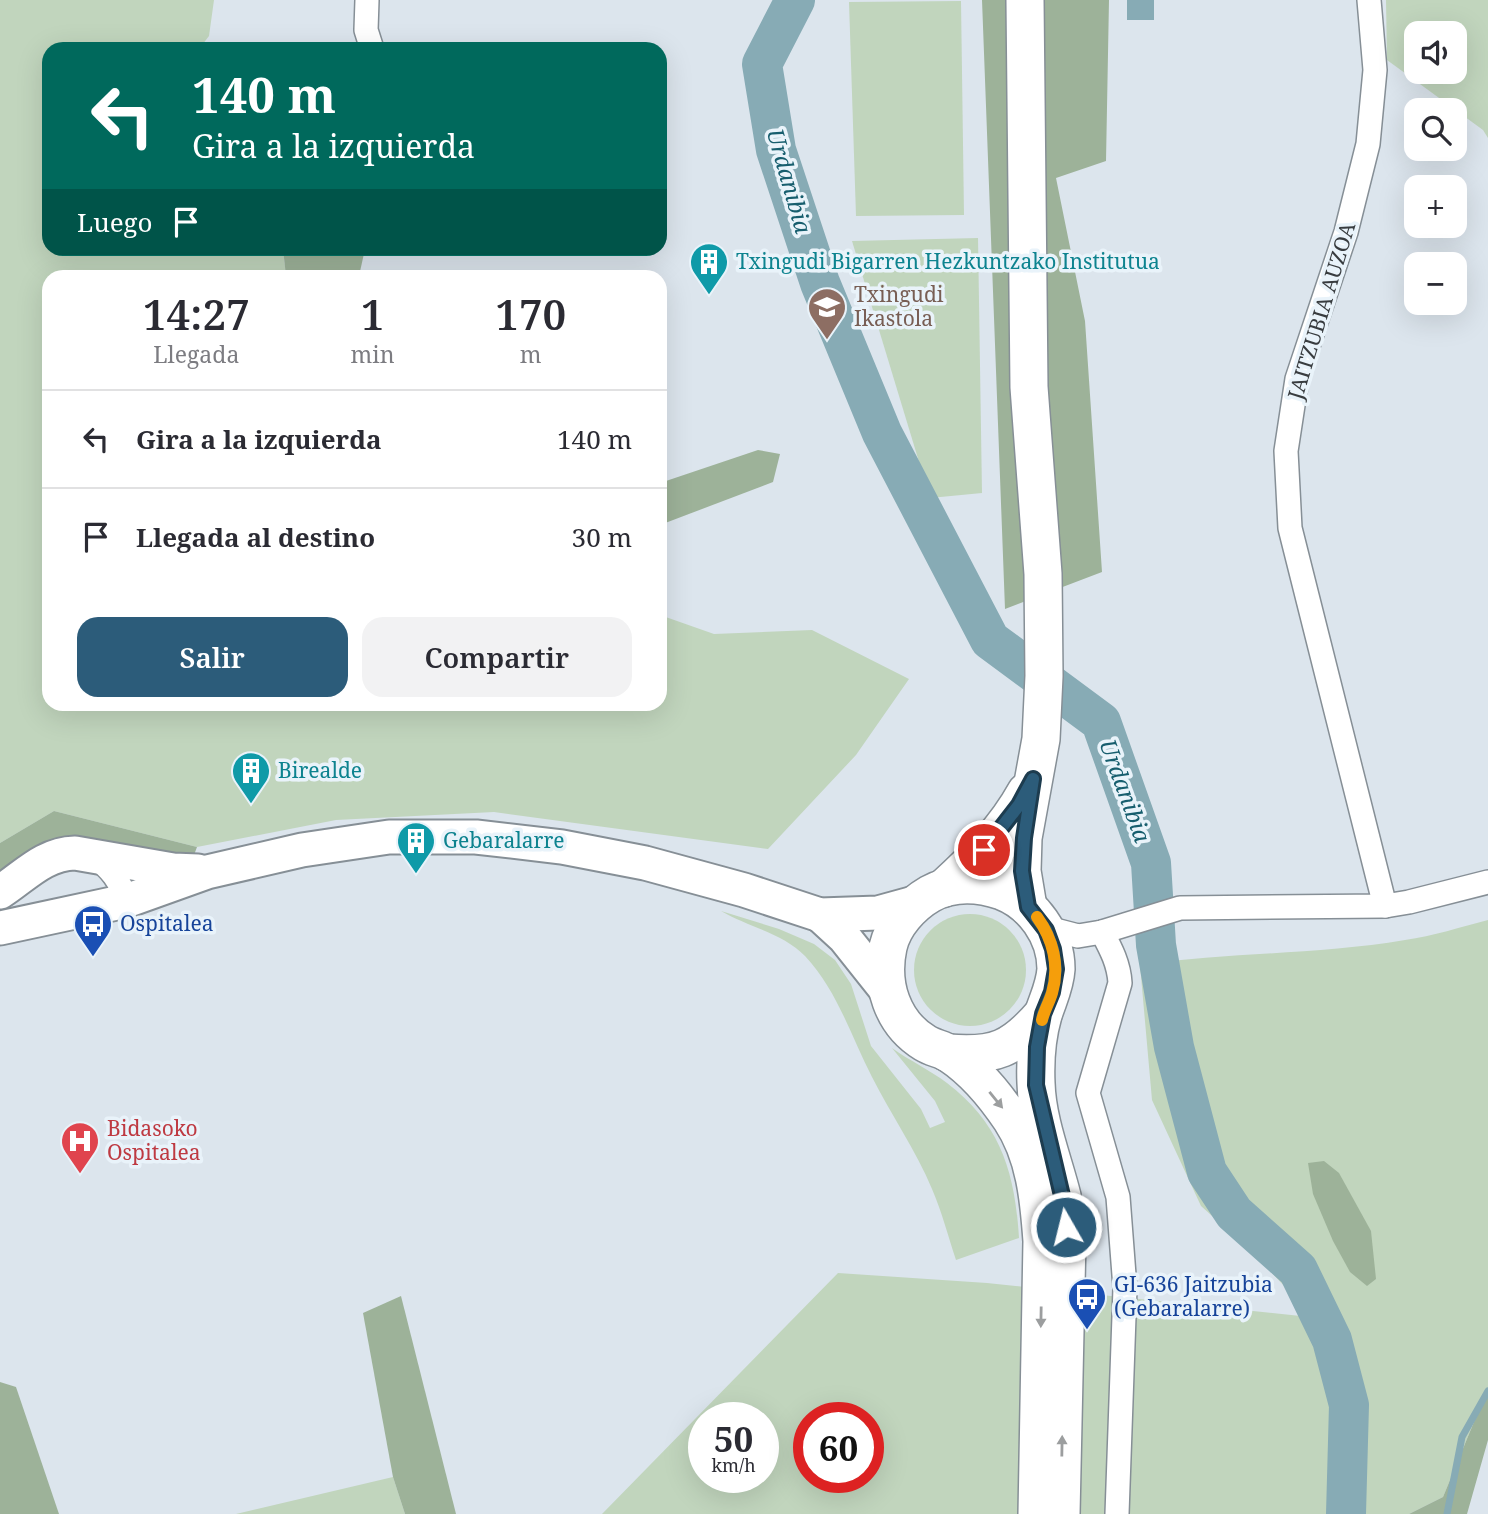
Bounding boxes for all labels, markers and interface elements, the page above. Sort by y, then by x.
map controls [1404,21,1467,315]
button: sound [1404,21,1467,84]
text: 140 m [192,61,336,127]
icon: left [77,70,168,161]
button: search [1404,98,1467,161]
text: Gira a la izquierda [192,124,475,167]
water label: Urdanibia [760,125,820,238]
button: + [1404,175,1467,238]
icon: arrive [167,203,205,241]
text: Luego [77,204,153,240]
street label: JAITZUBIA AUZOA [1280,218,1361,404]
building icon: Txingudi Bigarren Hezkuntzako Institutua [688,241,730,296]
place label: Txingudi Bigarren Hezkuntzako Institutua [736,247,1160,275]
button: − [1404,252,1467,315]
place label: Txingudi Ikastola [854,280,944,332]
text: 14:27 [143,285,250,342]
text: 1 [361,285,384,342]
text: 170 [495,285,566,342]
school or university icon: Txingudi Ikastola [806,286,848,341]
text: Llegada [153,338,239,370]
text: min [351,338,395,370]
text: m [520,338,542,370]
icon: left [77,420,115,458]
text: Gira a la izquierda [136,421,382,457]
text: 140 m [557,421,632,457]
icon: arrive [77,518,115,556]
text: Llegada al destino [136,519,375,555]
text: 30 m [572,519,632,555]
button: Salir [77,617,348,697]
button: Compartir [362,617,632,697]
water label: Urdanibia [1092,735,1160,847]
building icon: Birealde [230,750,272,805]
place label: Birealde [278,756,362,784]
building icon: Gebaralarre [395,820,437,875]
pin [954,820,1014,880]
place label: Gebaralarre [443,826,565,854]
icon: arrive [965,831,1003,869]
bus stop icon: Ospitalea [72,903,114,958]
place label: Ospitalea [120,909,213,937]
one-way arrow [989,1091,1004,1109]
place label: Bidasoko Ospitalea [107,1114,200,1166]
hospital icon: Bidasoko Ospitalea [59,1120,101,1175]
position arrow [1029,1190,1103,1264]
place label: GI-636 Jaitzubia (Gebaralarre) [1114,1270,1273,1322]
bus stop icon: GI-636 Jaitzubia (Gebaralarre) [1066,1276,1108,1331]
one-way arrow [1035,1306,1046,1328]
speed limit sign: 60 [793,1402,884,1493]
text: 50 [714,1415,753,1462]
one-way arrow [1057,1435,1068,1457]
text: km/h [711,1453,756,1477]

